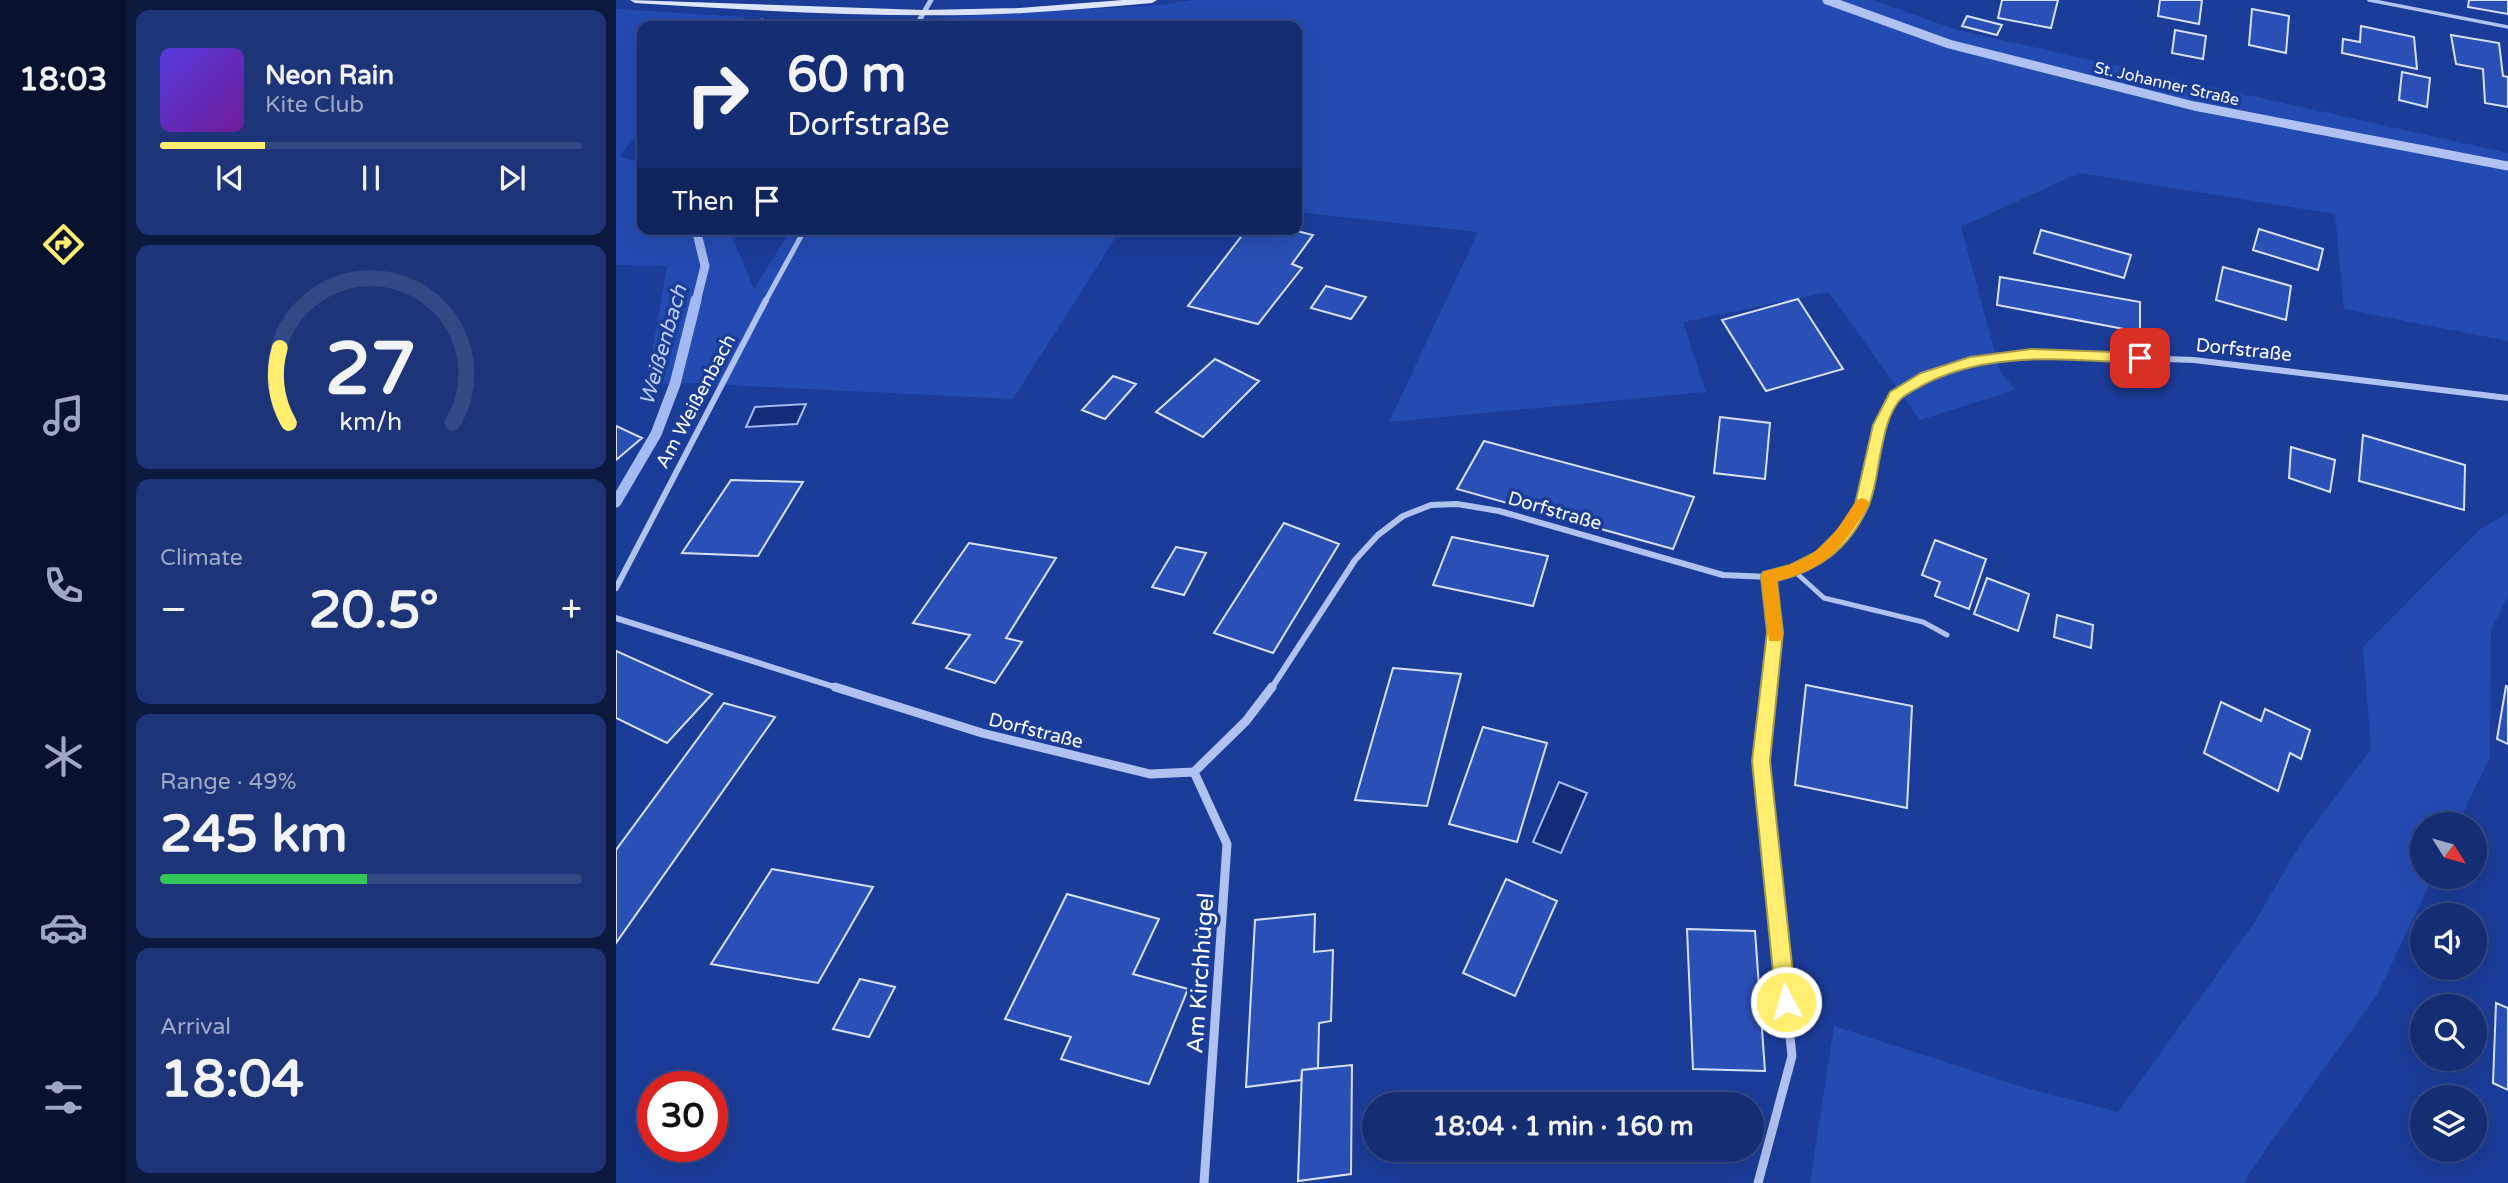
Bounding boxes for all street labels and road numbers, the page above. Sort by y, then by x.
street label: St. Johanner Straße [2092,58,2241,110]
street label: Am Weißenbach [651,331,740,472]
street label: Dorfstraße [2195,334,2293,366]
street label: Dorfstraße [1505,487,1604,535]
street label: Dorfstraße [986,709,1085,753]
street label: Am Kirchhügel [1181,892,1221,1054]

